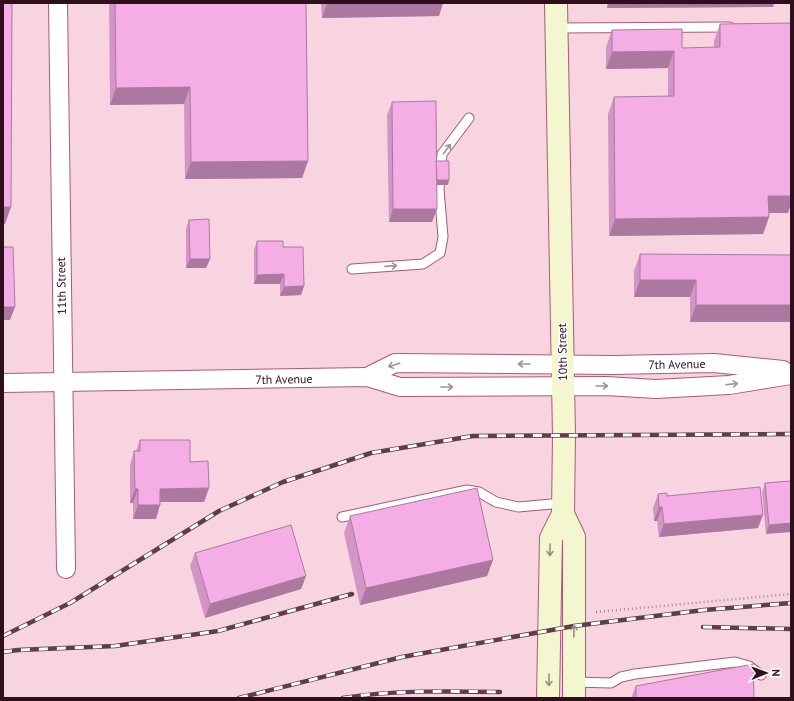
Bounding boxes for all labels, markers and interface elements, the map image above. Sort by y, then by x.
one-way arrow [442,143,451,154]
street label: 11th Street [53,257,69,315]
one-way arrow [384,262,397,270]
street label: 10th Street [554,323,570,381]
street label: 7th Avenue [648,356,706,372]
one-way arrow [518,360,531,368]
one-way arrow [388,362,401,369]
street label: 7th Avenue [255,371,313,387]
one-way arrow [725,380,738,388]
one-way arrow [595,382,608,390]
one-way arrow [440,383,453,391]
one-way arrow [547,543,554,556]
one-way arrow [570,625,578,638]
north arrow [746,653,786,693]
text: N [769,669,783,677]
one-way arrow [545,673,552,686]

